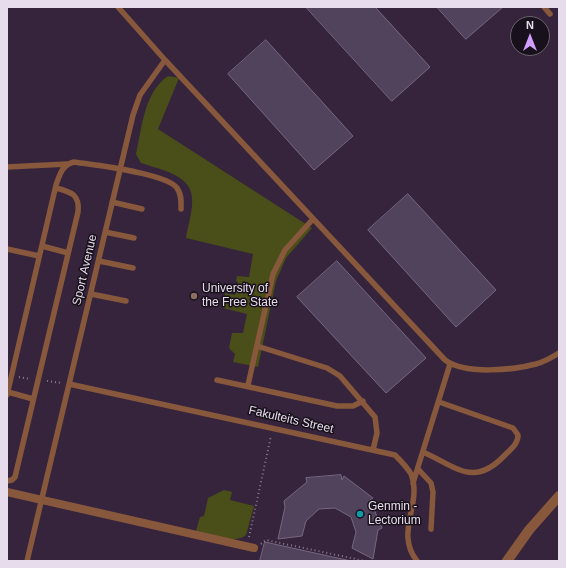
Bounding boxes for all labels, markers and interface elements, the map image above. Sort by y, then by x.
north arrow [510,16,550,56]
text: N [526,19,534,31]
street label: Sport Avenue [70,233,100,307]
place label: University of the Free State [202,282,278,310]
marker: University of the Free State [189,291,199,301]
street label: Fakulteits Street [247,403,335,437]
place label: Genmin - Lectorium [368,500,421,528]
marker: Genmin - Lectorium [355,509,365,519]

